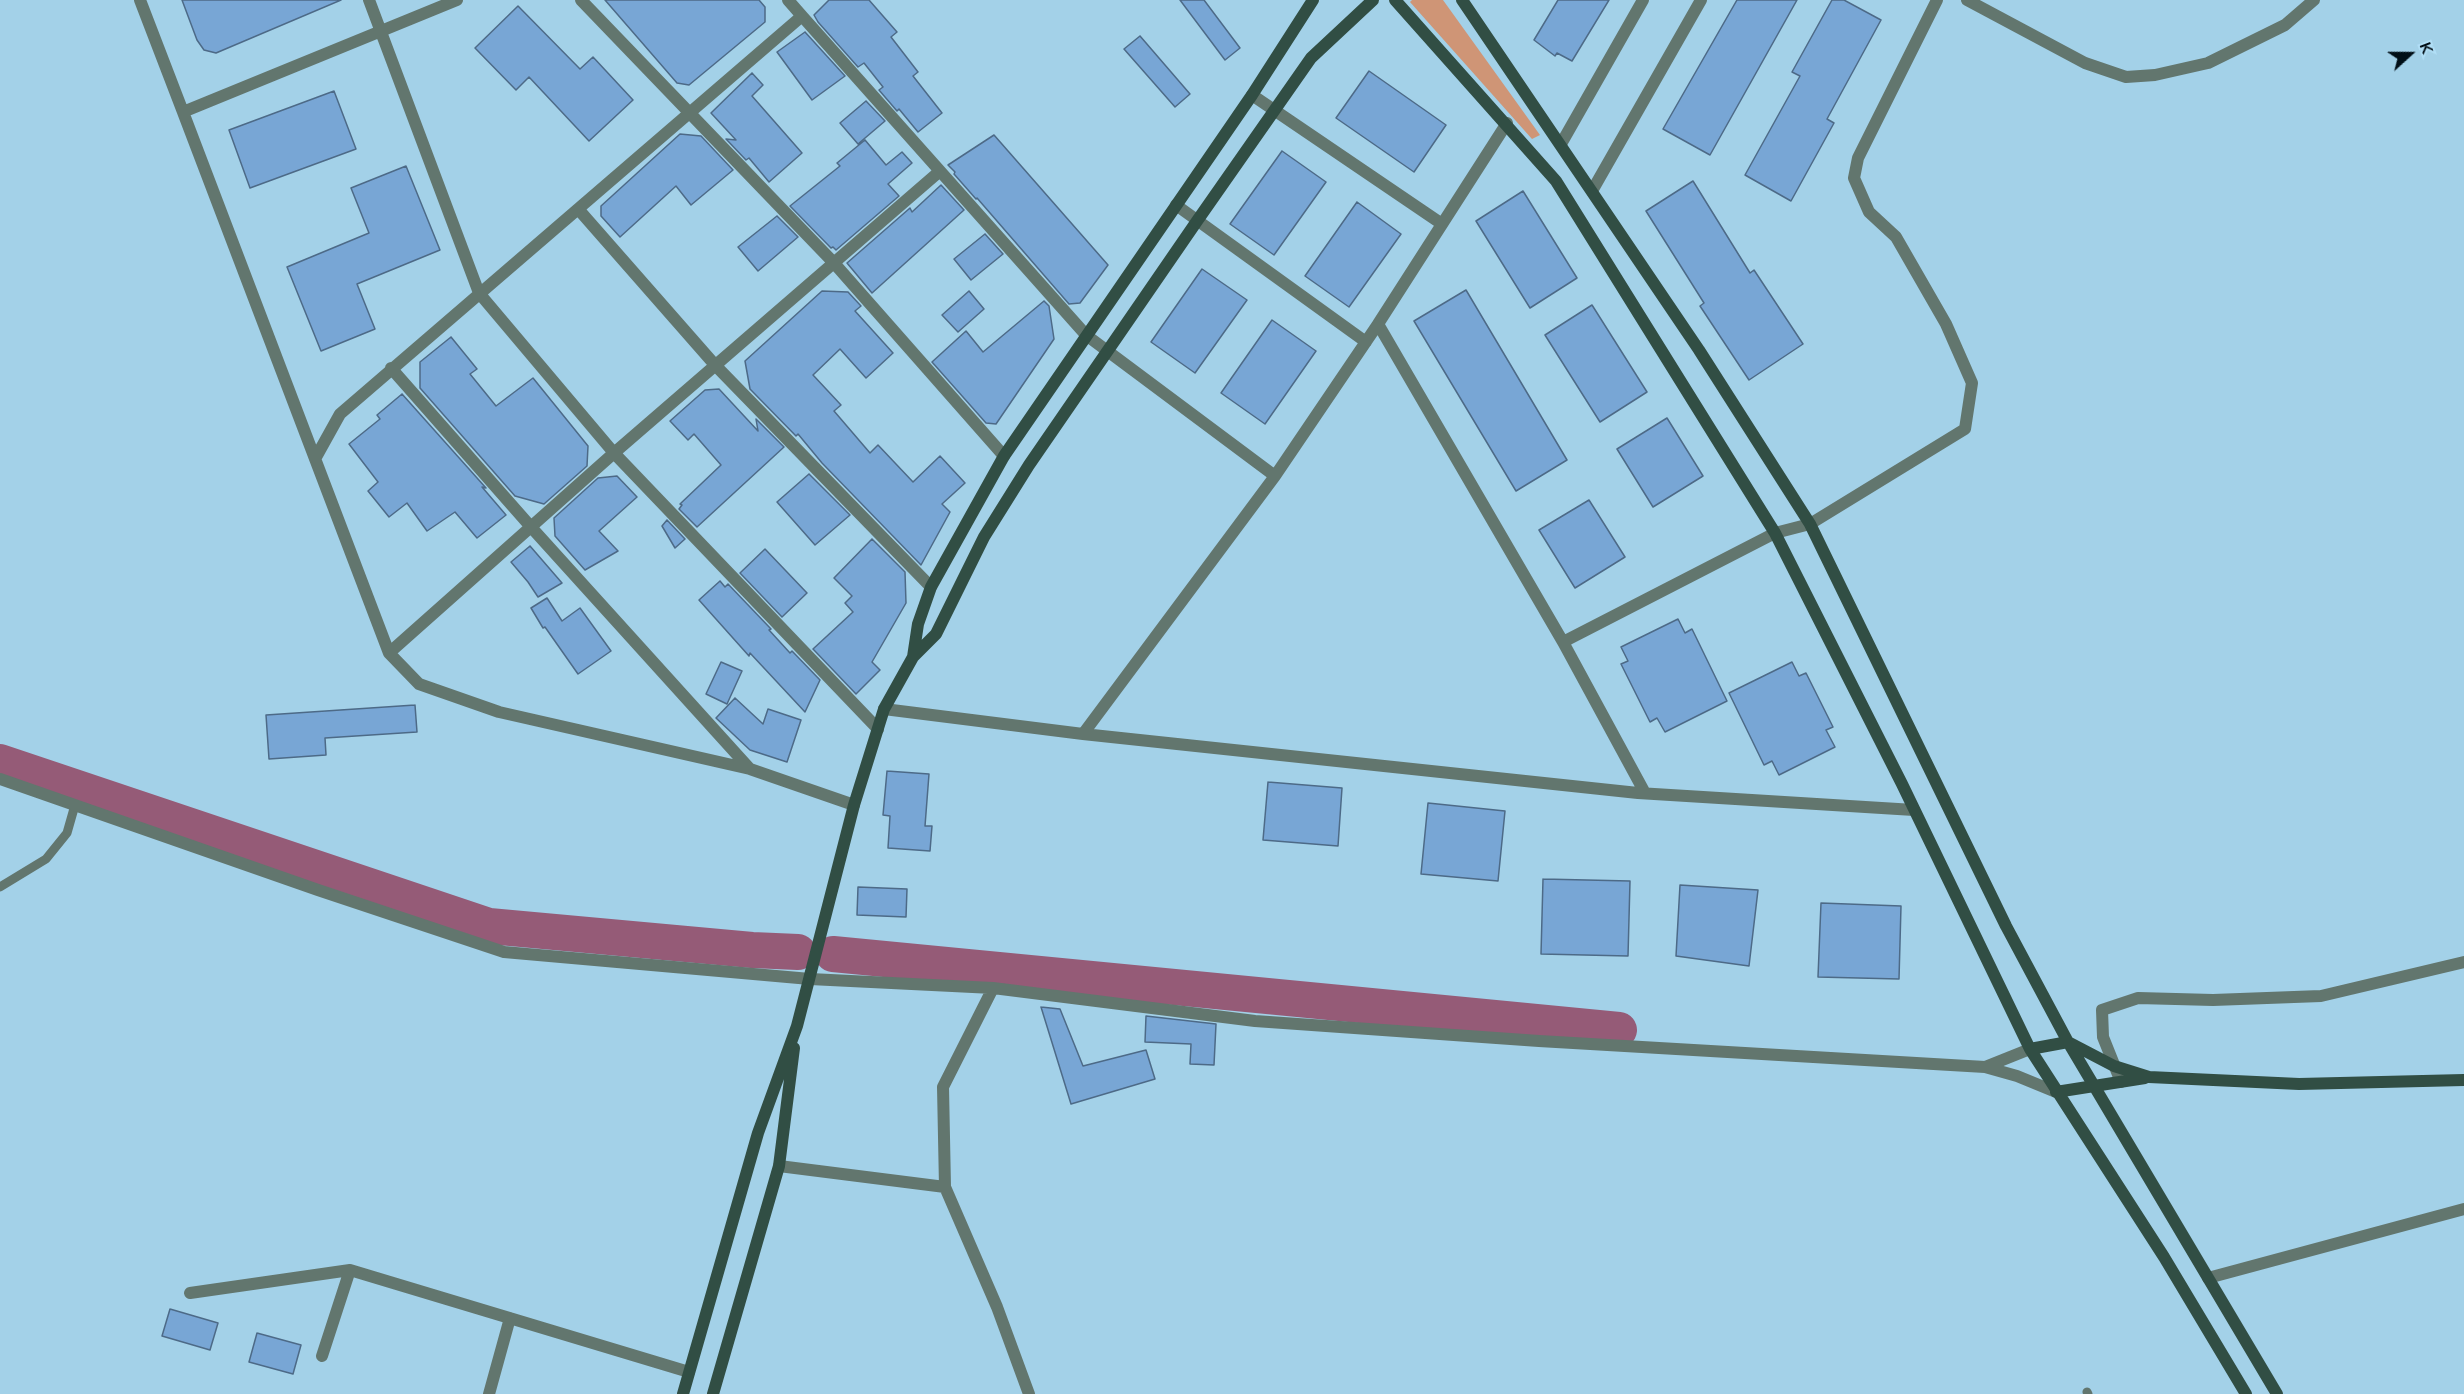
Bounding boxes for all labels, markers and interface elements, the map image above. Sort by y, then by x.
north arrow [2380,24,2440,84]
text: K [2416,39,2438,56]

